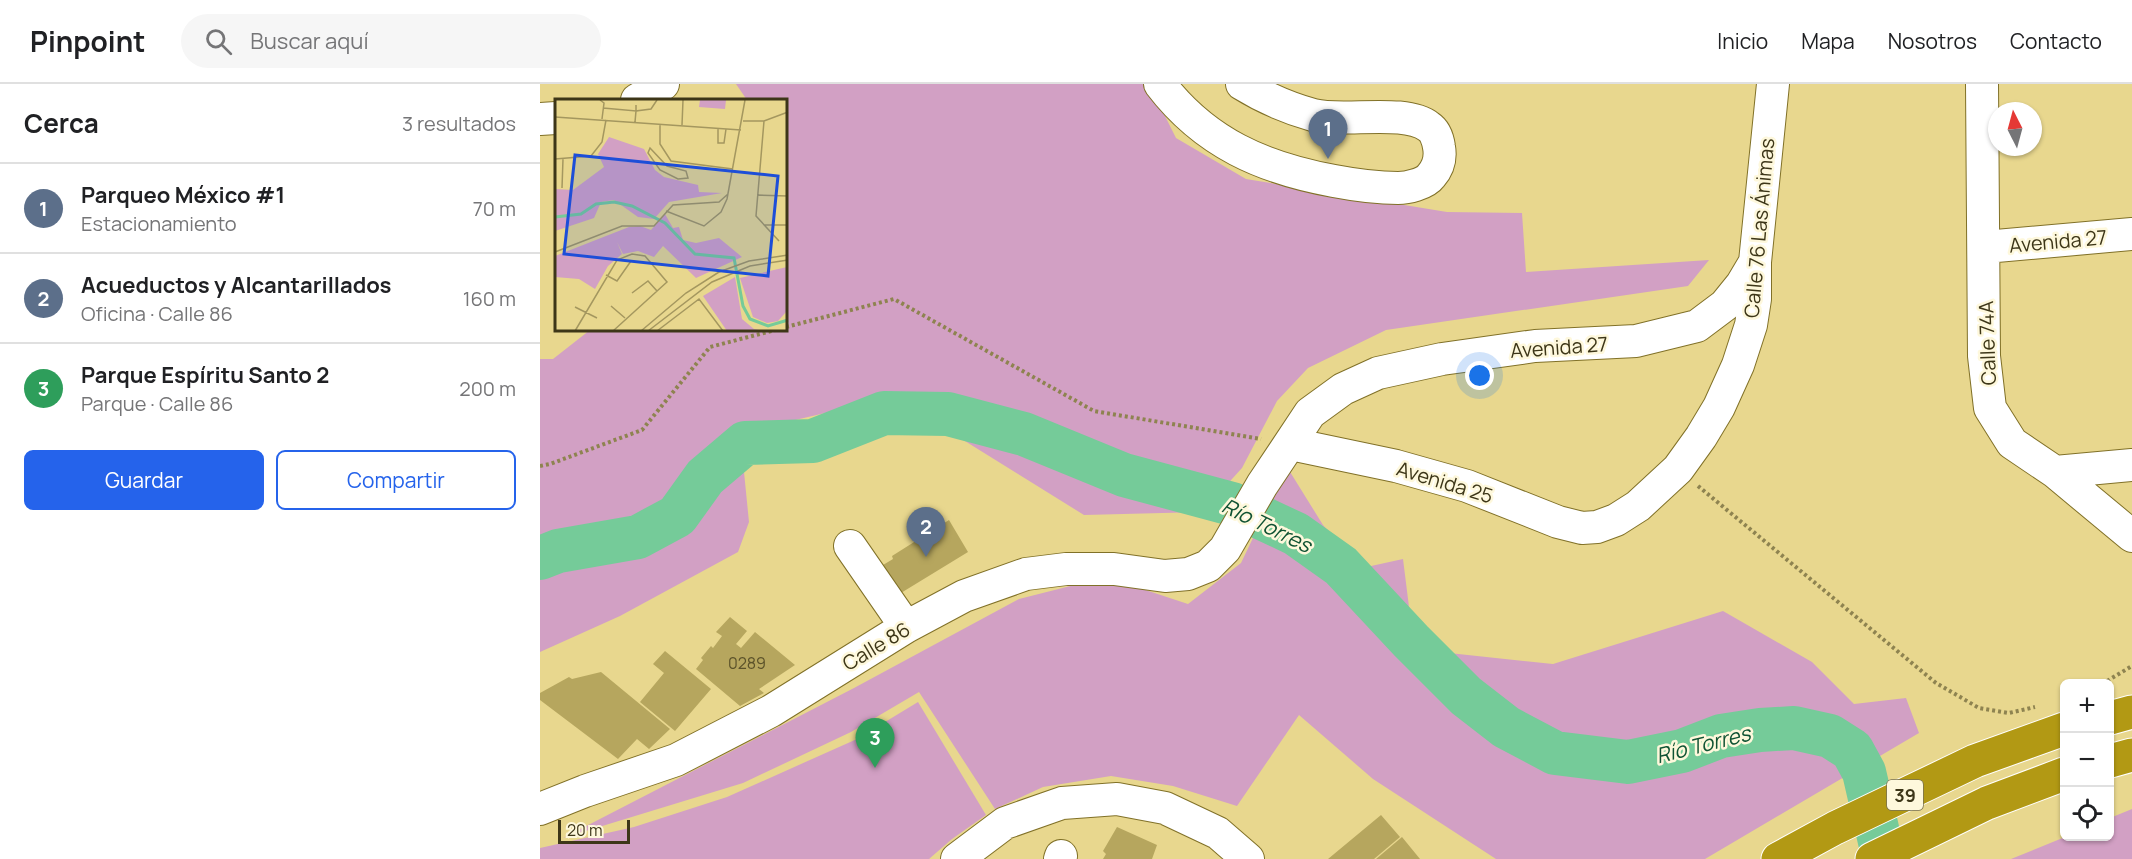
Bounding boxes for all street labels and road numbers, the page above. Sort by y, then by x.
street label: Calle 76 Las Ánimas [1738,137,1780,319]
street label: Avenida 27 [2008,223,2108,259]
street label: Calle 74A [1972,300,2002,386]
street label: Avenida 27 [1509,330,1609,364]
street label: Avenida 25 [1393,455,1497,509]
street label: Calle 86 [837,615,915,677]
road number: 39 [1887,780,1923,810]

